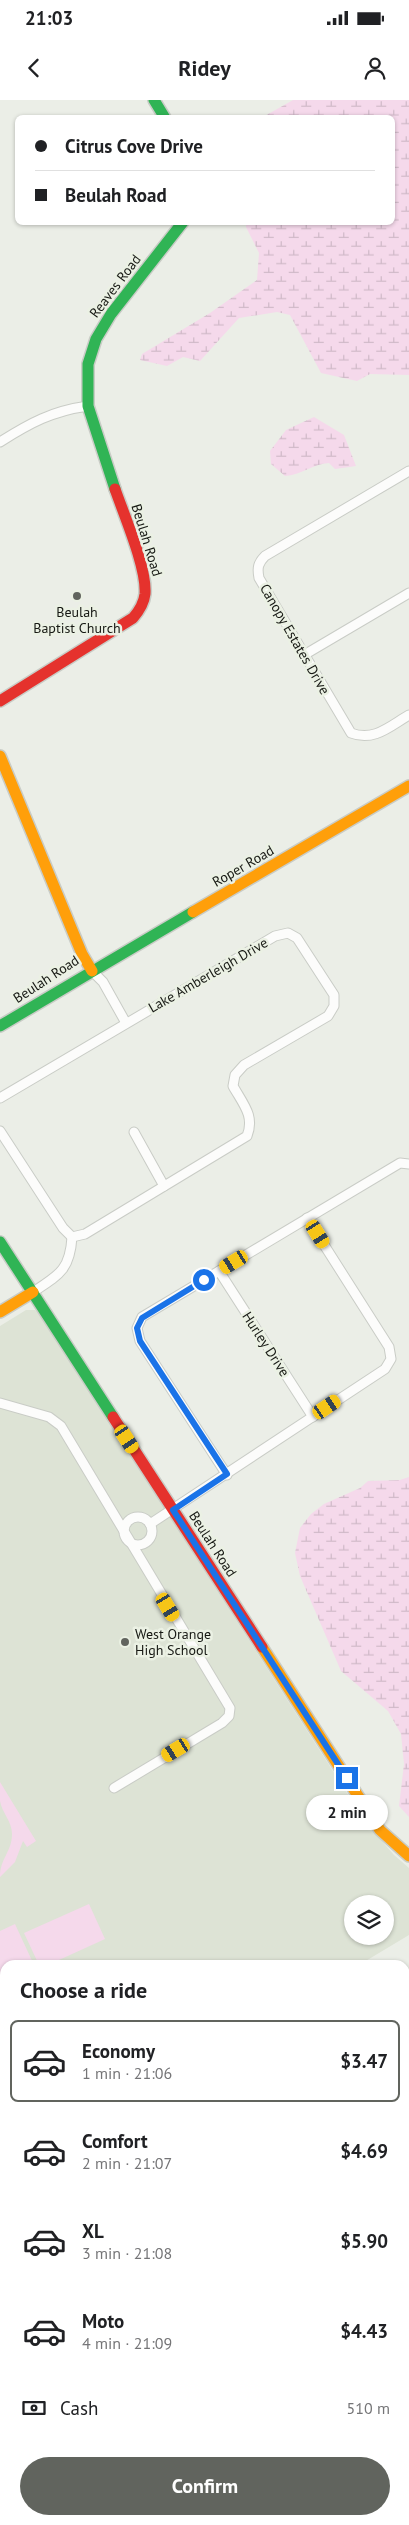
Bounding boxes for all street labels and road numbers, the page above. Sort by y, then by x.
street label: Reaves Road [85,251,145,321]
street label: Beulah Road [127,502,167,578]
street label: Canopy Estates Drive [256,580,334,698]
street label: Roper Road [209,841,277,891]
street label: Lake Amberleigh Drive [145,933,271,1017]
street label: Beulah Road [10,951,82,1007]
street label: Hurley Drive [238,1308,294,1380]
street label: Beulah Road [185,1508,241,1580]

